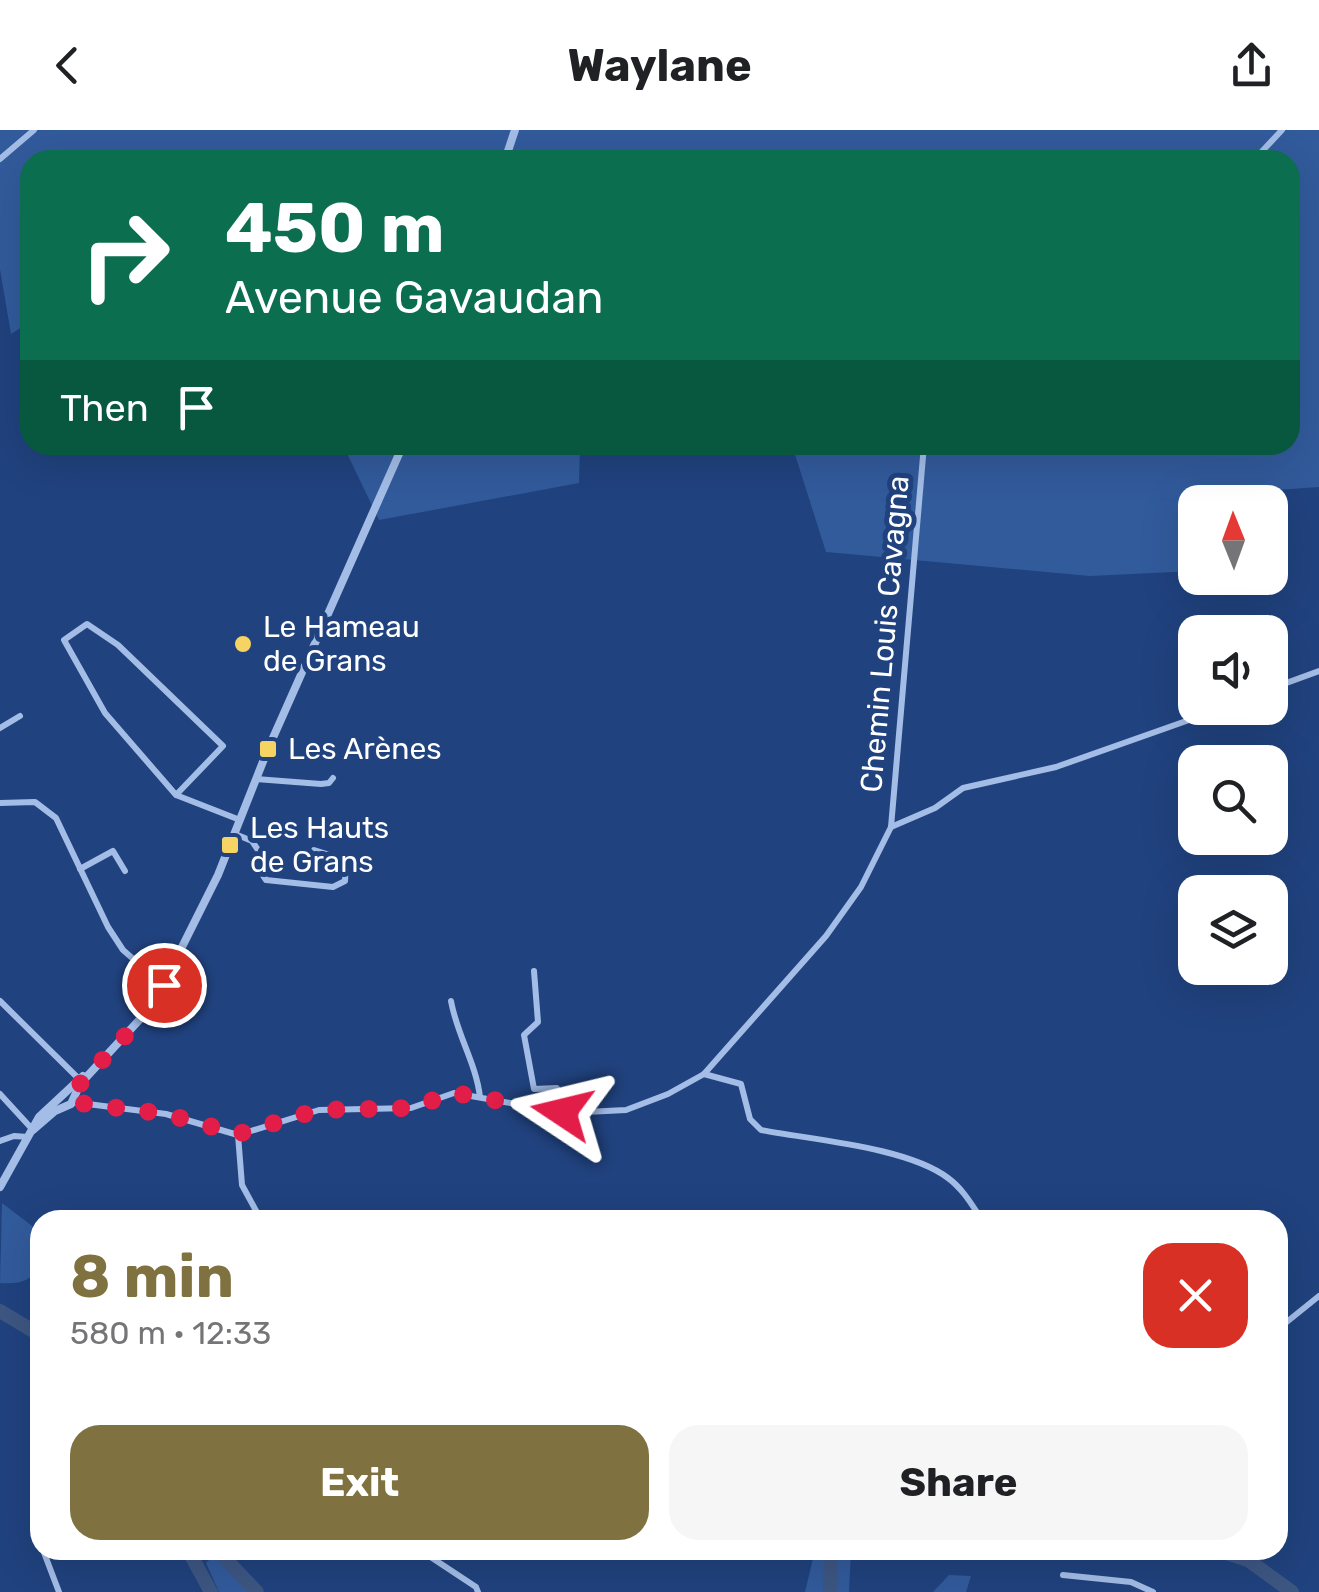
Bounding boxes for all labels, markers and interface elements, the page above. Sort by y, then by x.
icon: back [40,38,95,93]
icon: share [1224,38,1279,93]
text: Waylane [567,39,752,92]
text: 450 m [225,187,445,270]
icon: right [60,190,190,320]
text: Avenue Gavaudan [225,271,604,324]
icon: arrive [169,380,224,435]
text: Then [60,385,149,431]
street label: Chemin Louis Cavagna [853,474,917,794]
north arrow [1178,485,1288,595]
map controls [1178,485,1288,985]
place label: Le Hameau de Grans [263,609,420,679]
button: sound [1178,615,1288,725]
marker: Le Hameau de Grans [232,633,254,655]
place label: Les Arènes [288,731,442,767]
marker: Les Arènes [257,738,279,760]
button: search [1178,745,1288,855]
place label: Les Hauts de Grans [250,810,389,880]
marker: Les Hauts de Grans [219,834,241,856]
button: layers [1178,875,1288,985]
pin [122,943,207,1028]
icon: arrive [137,958,192,1013]
position arrow [510,1060,614,1164]
text: 8 min [70,1241,234,1312]
button: close [1143,1243,1248,1348]
text: 580 m · 12:33 [70,1314,271,1352]
button: Exit [70,1425,649,1540]
button: Share [669,1425,1248,1540]

